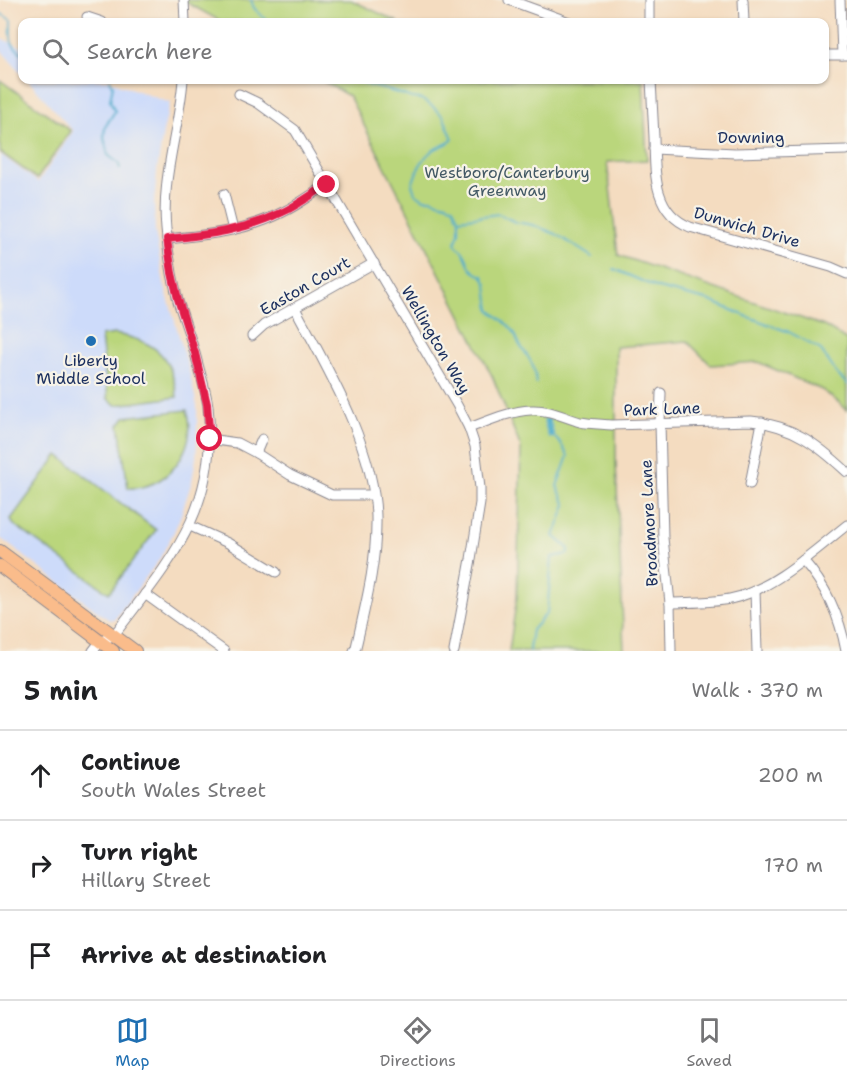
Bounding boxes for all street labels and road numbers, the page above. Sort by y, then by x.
street label: Downing [717,127,785,148]
street label: Dunwich Drive [691,202,803,252]
street label: Easton Court [256,252,354,320]
street label: Wellington Way [396,282,476,398]
street label: Park Lane [623,397,701,421]
street label: Broadmore Lane [635,459,663,587]

